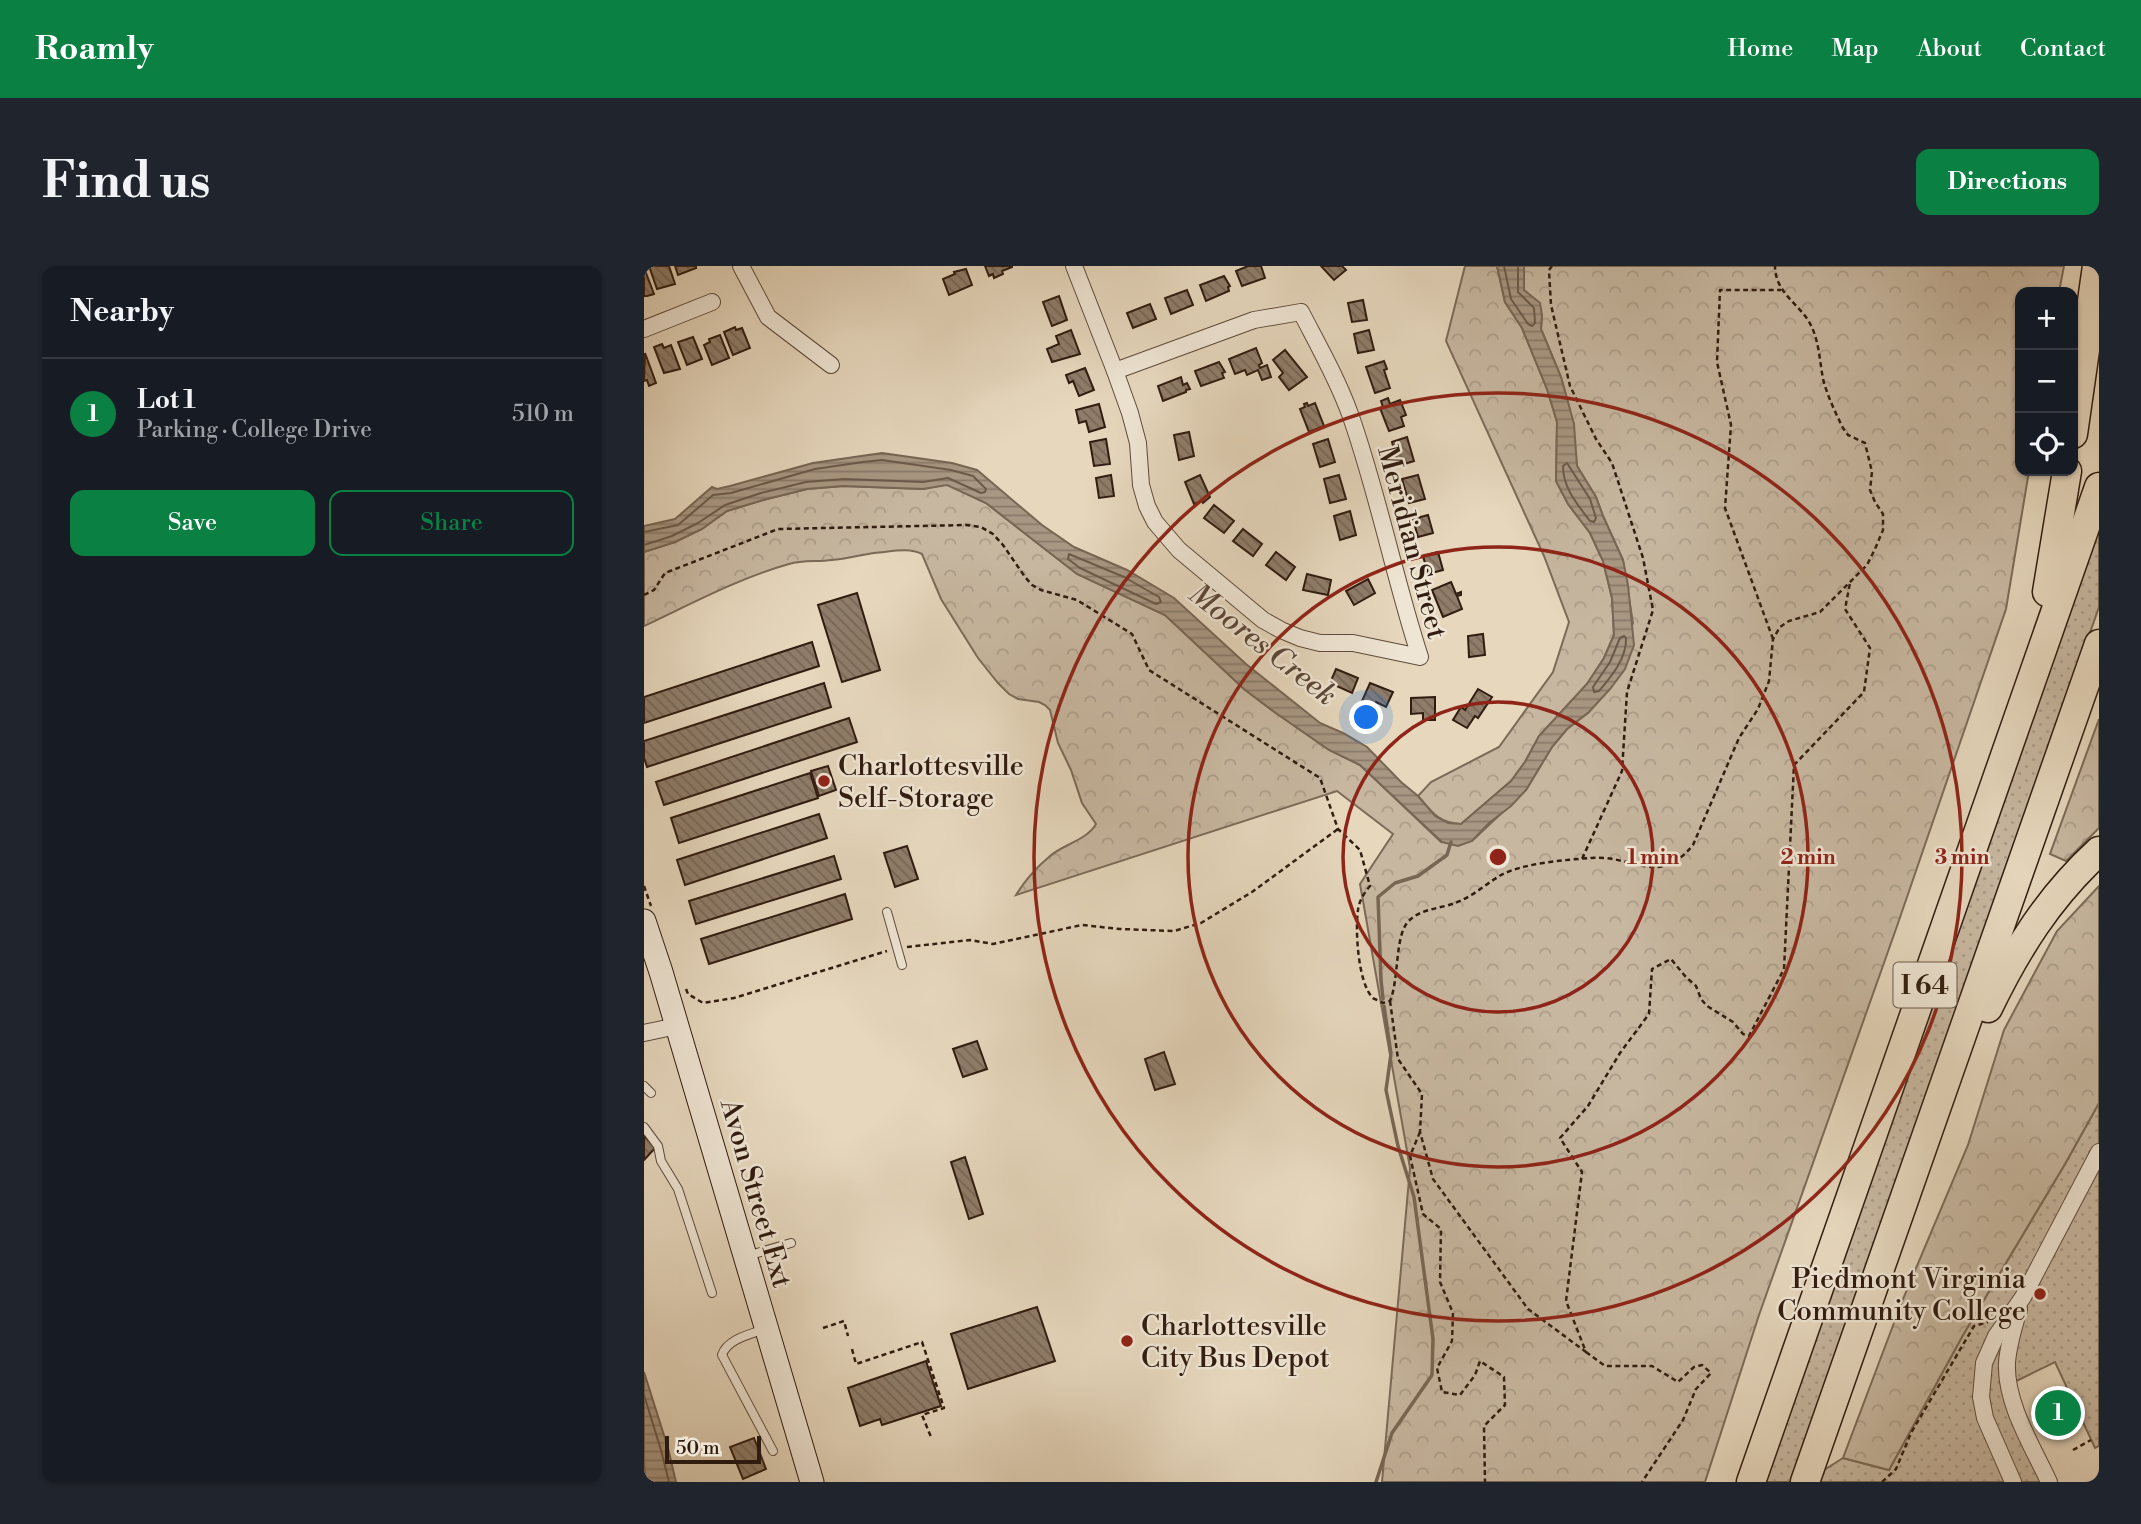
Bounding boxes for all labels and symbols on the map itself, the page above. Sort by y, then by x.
street label: Meridian Street [1369,442,1454,643]
water label: Moores Creek [1181,575,1344,714]
your location [1349,700,1383,734]
place label: Charlottesville Self-Storage [838,749,1024,816]
marker: Charlottesville Self-Storage [816,773,832,789]
centre of rings [1486,845,1510,869]
text: 1 min [1627,845,1679,871]
text: 2 min [1780,845,1836,871]
text: 3 min [1935,845,1989,871]
road number: I 64 [1894,962,1956,1007]
street label: Avon Street Ext [712,1094,799,1292]
place label: Piedmont Virginia Community College [1777,1262,2027,1329]
marker: Piedmont Virginia Community College [2032,1286,2048,1302]
place label: Charlottesville City Bus Depot [1141,1309,1330,1376]
marker: Charlottesville City Bus Depot [1119,1333,1135,1349]
pin: 1 [2035,1387,2081,1439]
scale bar [665,1433,761,1465]

